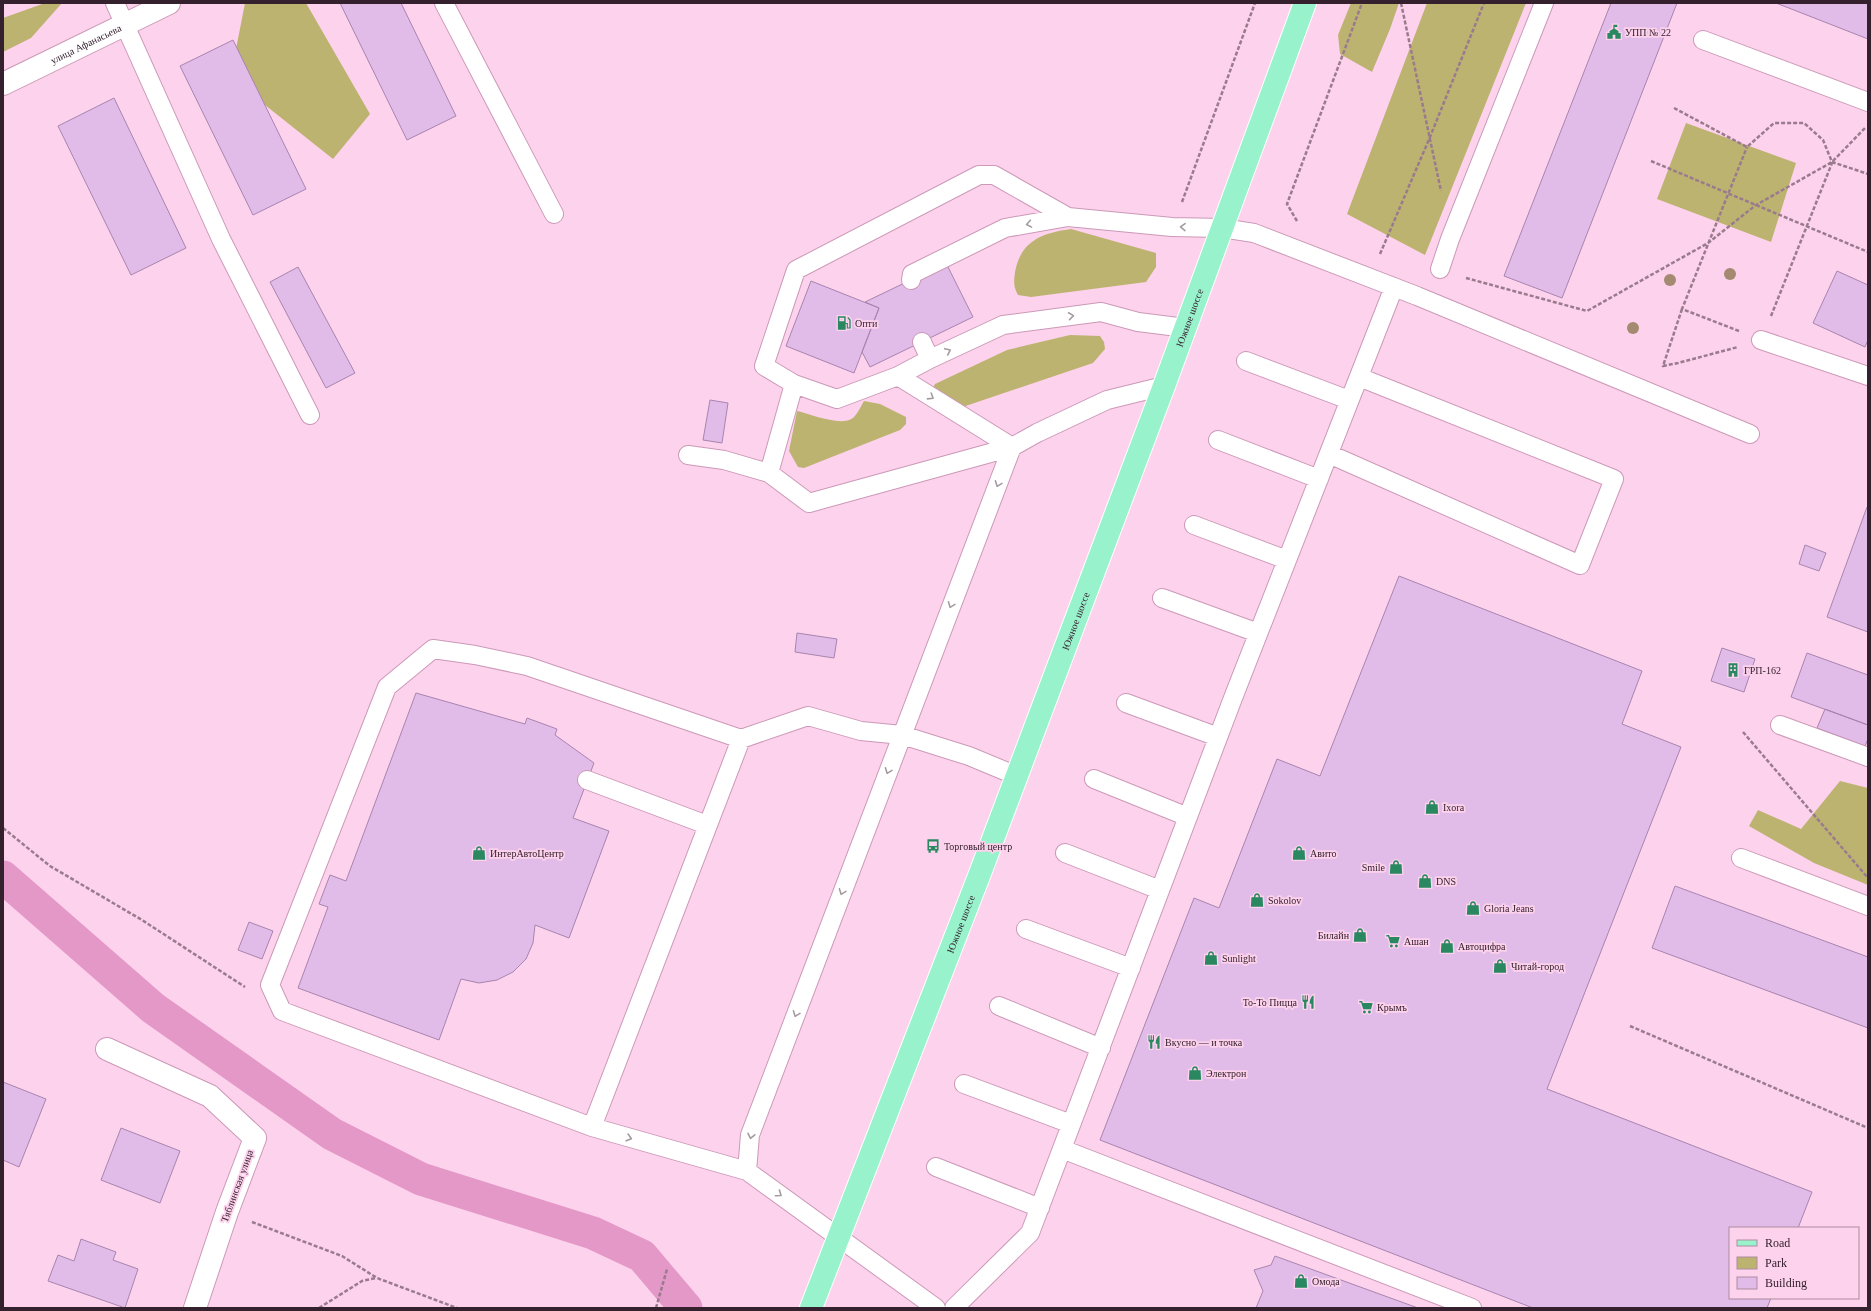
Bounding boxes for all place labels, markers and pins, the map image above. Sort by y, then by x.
public building icon: УПП № 22 [1606,24,1622,40]
place label: УПП № 22 [1625,27,1671,38]
fuel station icon: Опти [836,315,852,331]
place label: Опти [855,318,878,329]
building icon: ГРП-162 [1725,662,1741,678]
place label: ГРП-162 [1744,665,1781,676]
shop icon: Ixora [1424,799,1440,815]
place label: Ixora [1443,802,1465,813]
bus stop icon: Торговый центр [925,838,941,854]
place label: Торговый центр [944,841,1012,852]
shop icon: ИнтерАвтоЦентр [471,845,487,861]
shop icon: Авито [1291,845,1307,861]
place label: ИнтерАвтоЦентр [490,848,564,859]
place label: Авито [1310,848,1337,859]
shop icon: Smile [1388,859,1404,875]
place label: Smile [1362,862,1386,873]
shop icon: DNS [1417,873,1433,889]
place label: DNS [1436,876,1456,887]
shop icon: Sokolov [1249,892,1265,908]
place label: Sokolov [1268,895,1301,906]
shop icon: Gloria Jeans [1465,900,1481,916]
place label: Gloria Jeans [1484,903,1534,914]
shop icon: Билайн [1352,927,1368,943]
place label: Билайн [1318,930,1350,941]
supermarket icon: Ашан [1385,933,1401,949]
place label: Ашан [1404,936,1429,947]
shop icon: Автоцифра [1439,938,1455,954]
place label: Автоцифра [1458,941,1506,952]
shop icon: Sunlight [1203,950,1219,966]
place label: Sunlight [1222,953,1256,964]
shop icon: Читай-город [1492,958,1508,974]
place label: Читай-город [1511,961,1564,972]
restaurant icon: То-То Пицца [1300,994,1316,1010]
place label: То-То Пицца [1243,997,1298,1008]
supermarket icon: Крымъ [1358,999,1374,1015]
place label: Крымъ [1377,1002,1407,1013]
restaurant icon: Вкусно — и точка [1146,1034,1162,1050]
place label: Вкусно — и точка [1165,1037,1243,1048]
shop icon: Электрон [1187,1065,1203,1081]
place label: Электрон [1206,1068,1247,1079]
shop icon: Омода [1293,1273,1309,1289]
place label: Омода [1312,1276,1340,1287]

